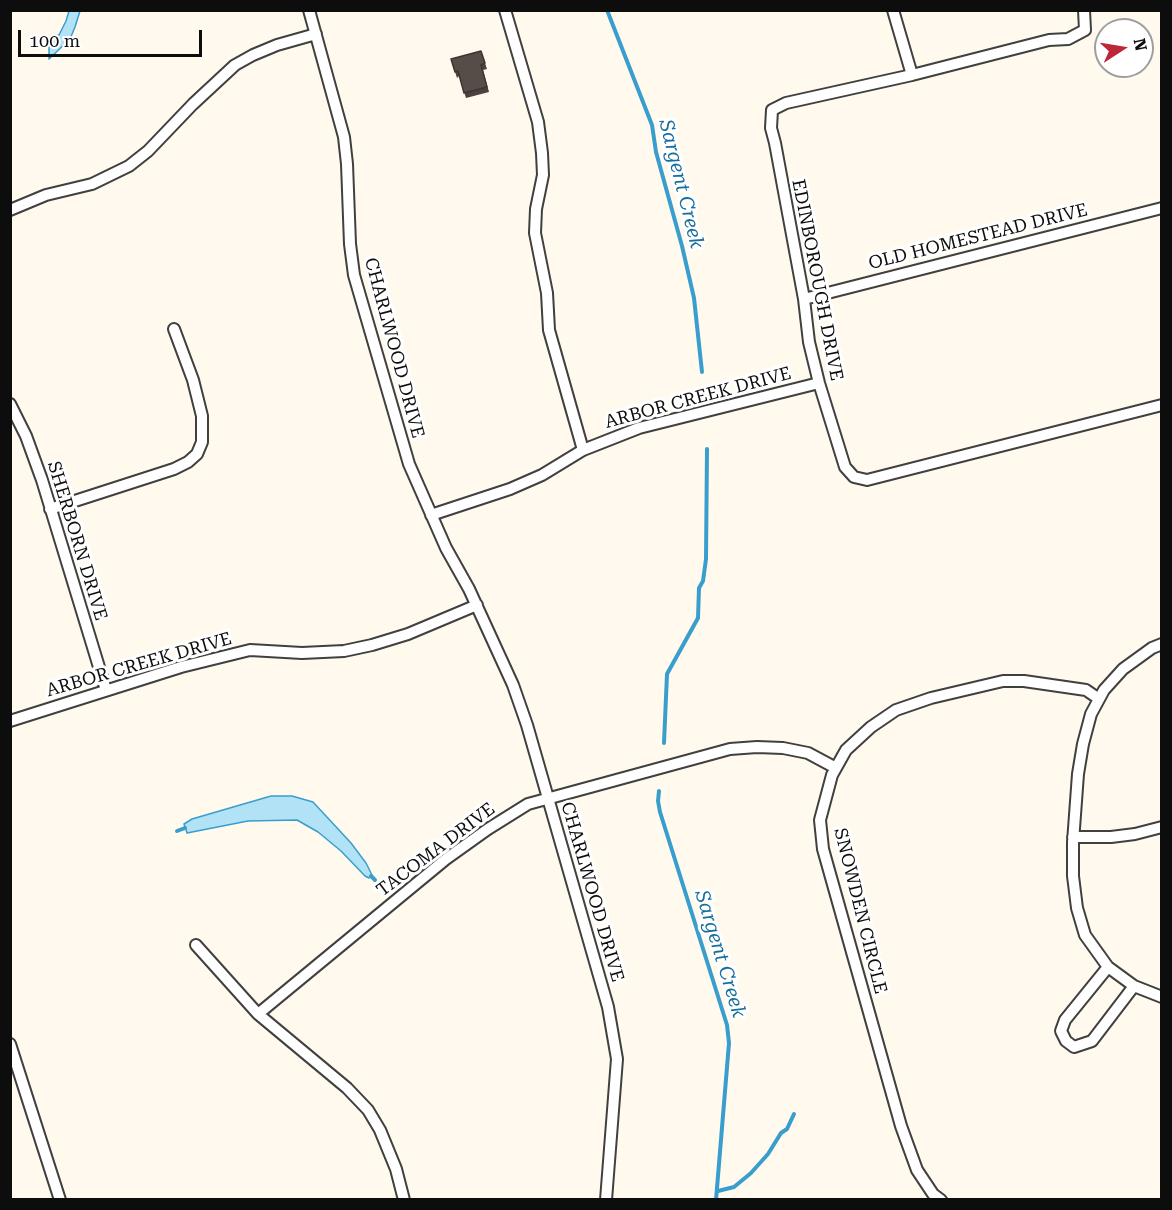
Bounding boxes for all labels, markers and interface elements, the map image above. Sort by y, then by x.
scale bar [21,18,206,56]
north arrow [1094,18,1154,78]
text: 100 m [29,30,80,51]
text: N [1130,37,1151,53]
water label: Sargent Creek [653,117,709,251]
street label: EDINBOROUGH DRIVE [787,177,847,383]
street label: OLD HOMESTEAD DRIVE [866,199,1090,275]
street label: CHARLWOOD DRIVE [360,255,428,441]
street label: ARBOR CREEK DRIVE [603,363,793,433]
street label: SHERBORN DRIVE [43,459,111,623]
street label: ARBOR CREEK DRIVE [44,628,234,702]
street label: TACOMA DRIVE [373,799,499,901]
street label: CHARLWOOD DRIVE [556,800,628,984]
street label: SNOWDEN CIRCLE [829,826,891,996]
water label: Sargent Creek [689,887,751,1021]

